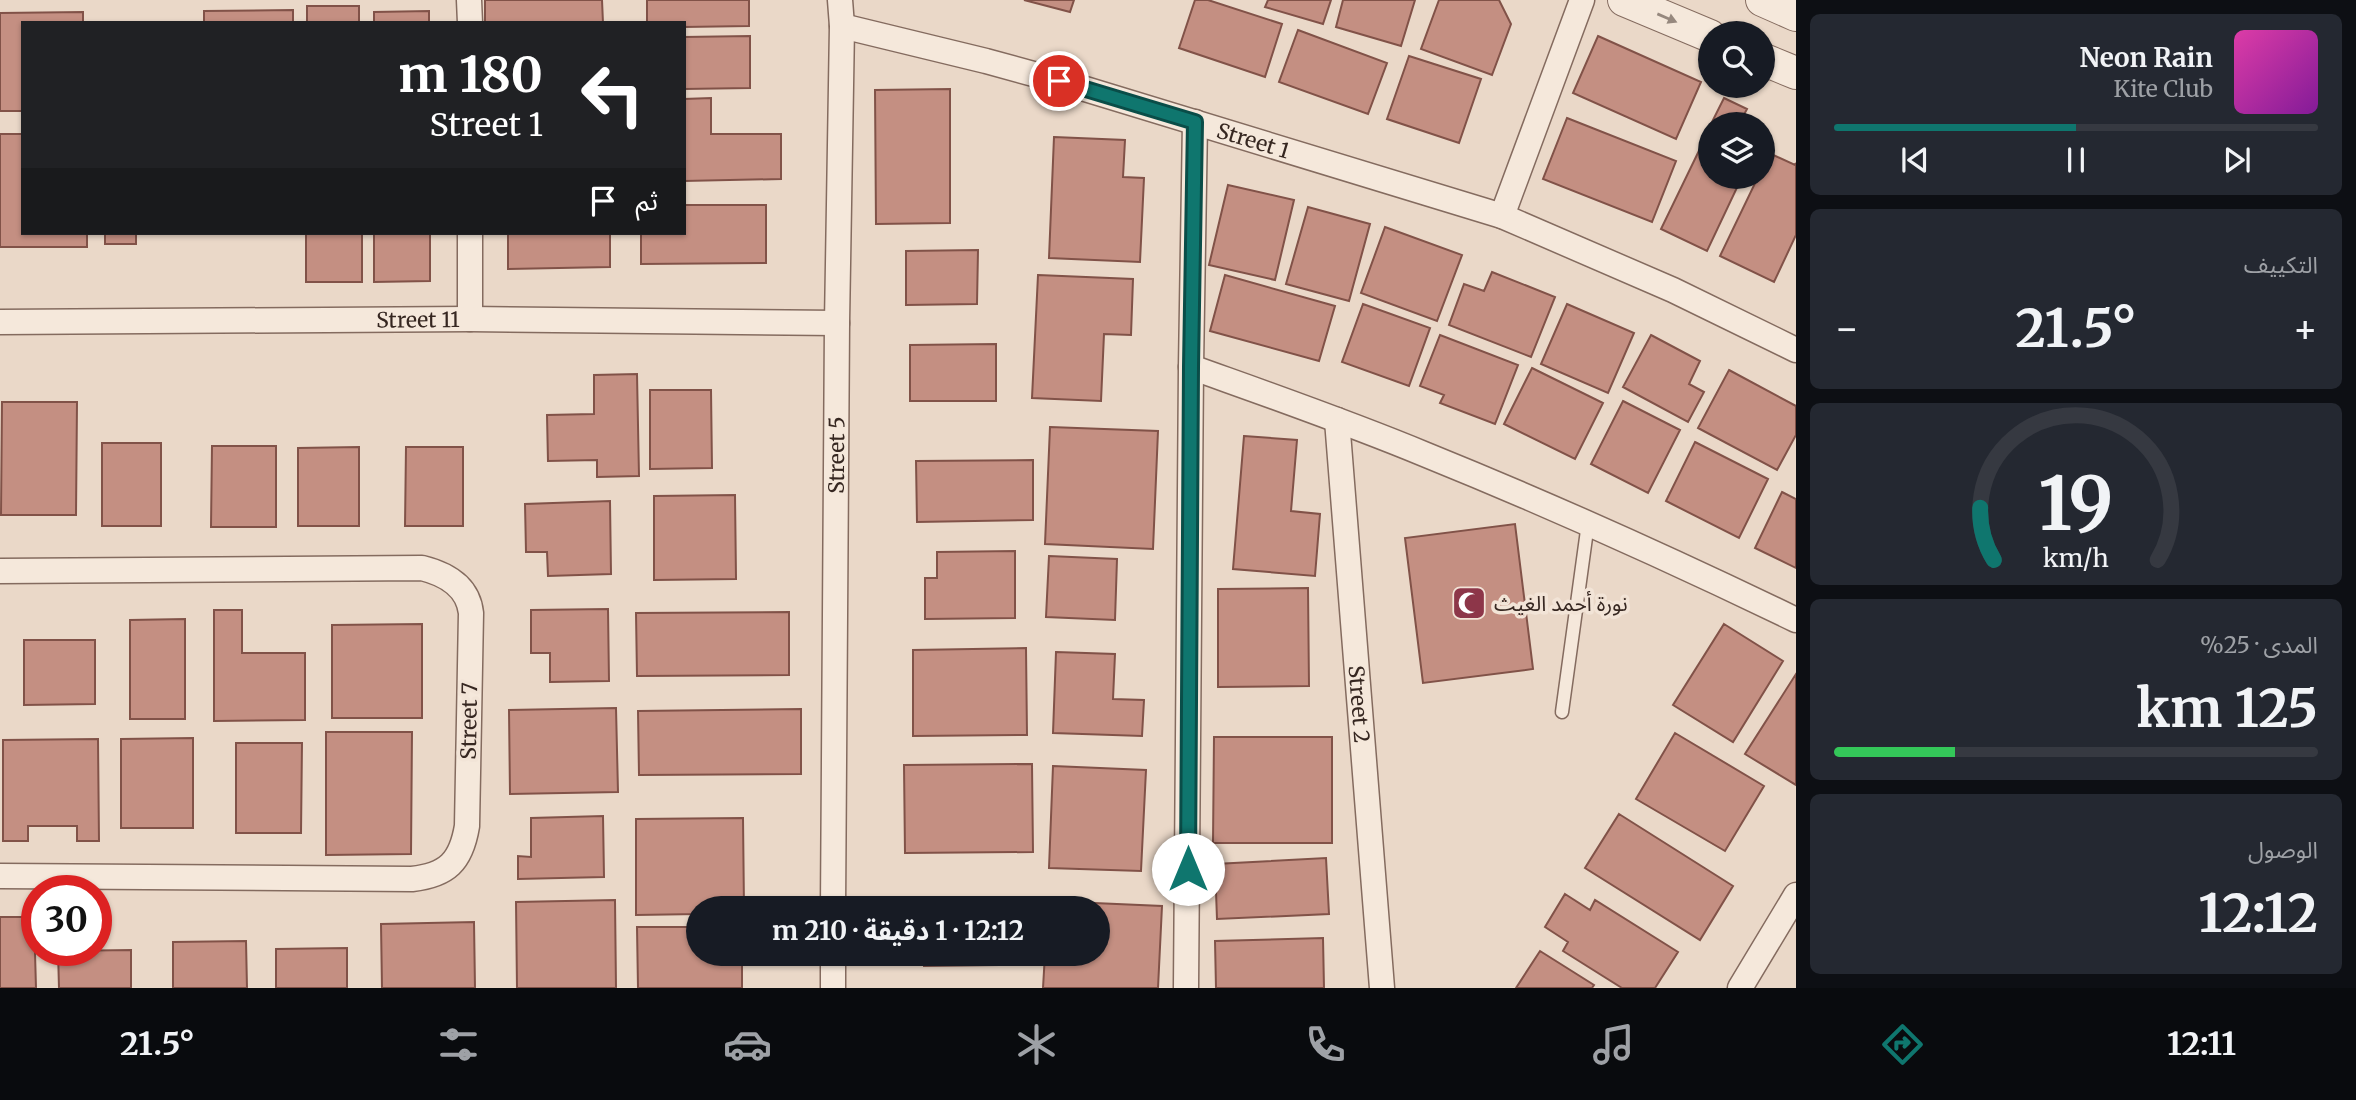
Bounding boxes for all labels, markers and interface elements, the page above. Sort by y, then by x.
one-way arrow [1657,12,1677,24]
map controls [1698,21,1775,189]
button: search [1698,21,1775,98]
text: Neon Rain [2079,41,2213,74]
text: 180 m [398,44,543,105]
icon: left [567,49,658,140]
pin [1029,51,1089,111]
icon: arrive [1040,62,1078,100]
text: Kite Club [2114,74,2213,103]
text: Street 1 [429,105,543,145]
button: layers [1698,112,1775,189]
street label: Street 1 [1214,116,1293,164]
icon: previous [1896,141,1934,179]
icon: pause [2057,141,2095,179]
icon: next [2218,141,2256,179]
icon: arrive [584,182,622,220]
text: ثم [636,184,658,217]
text: التكييف [2244,250,2318,279]
text: 21.5° [2015,296,2137,361]
text: − [1834,305,1859,352]
text: + [2293,305,2318,352]
street label: Street 11 [376,306,460,333]
street label: Street 5 [822,416,850,494]
text: 19 [2038,458,2114,550]
text: km/h [2043,542,2109,574]
mosque icon: نورة أحمد الغيث [1450,584,1488,622]
place label: نورة أحمد الغيث [1494,590,1628,617]
text: المدى · 25% [2200,630,2318,659]
street label: Street 2 [1343,664,1376,744]
text: 125 km [2136,676,2318,741]
street label: Street 7 [455,682,483,760]
position arrow [1151,832,1225,906]
text: الوصول [2248,835,2318,864]
speed limit sign: 30 [21,875,112,966]
text: 12:12 [2198,881,2318,946]
text: 12:12 · 1 دقيقة · 210 m [772,914,1024,947]
icon: filters [434,1020,483,1069]
icon: car [723,1020,772,1069]
icon: climate [1012,1020,1061,1069]
icon: phone [1301,1020,1350,1069]
icon: music [1589,1020,1638,1069]
icon: directions [1878,1020,1927,1069]
text: 21.5° [120,1024,195,1064]
text: 12:11 [2167,1024,2236,1064]

